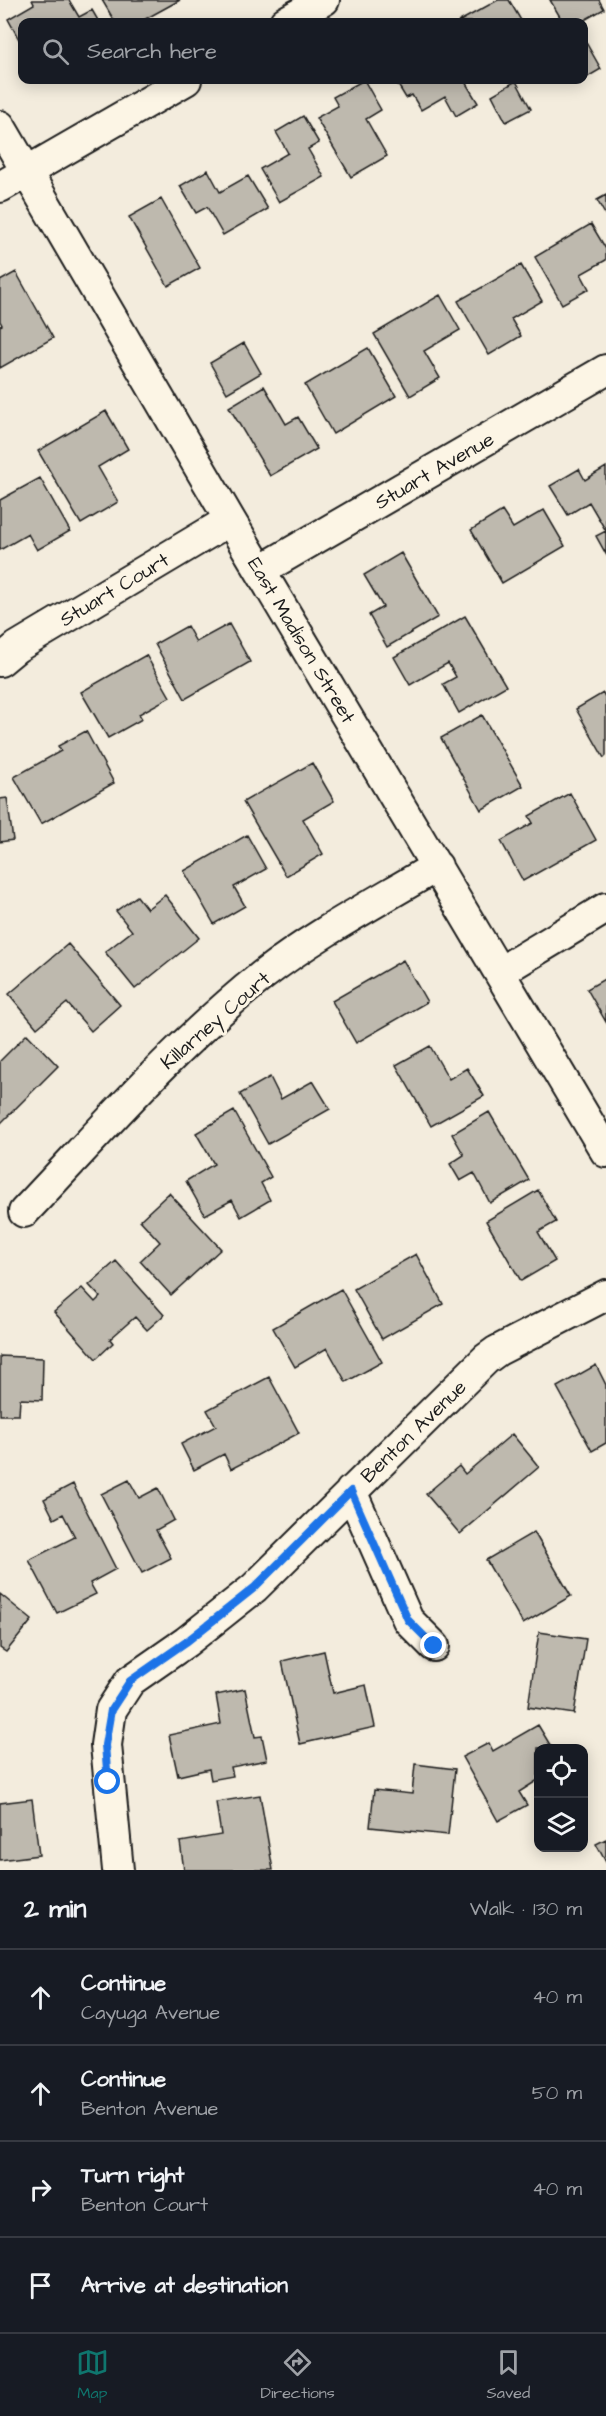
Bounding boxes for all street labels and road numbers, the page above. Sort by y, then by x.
street label: Stuart Avenue [370,425,499,516]
street label: Stuart Court [55,546,174,634]
street label: East Madison Street [240,552,362,729]
street label: Killarney Court [155,965,277,1077]
street label: Benton Avenue [355,1374,473,1490]

